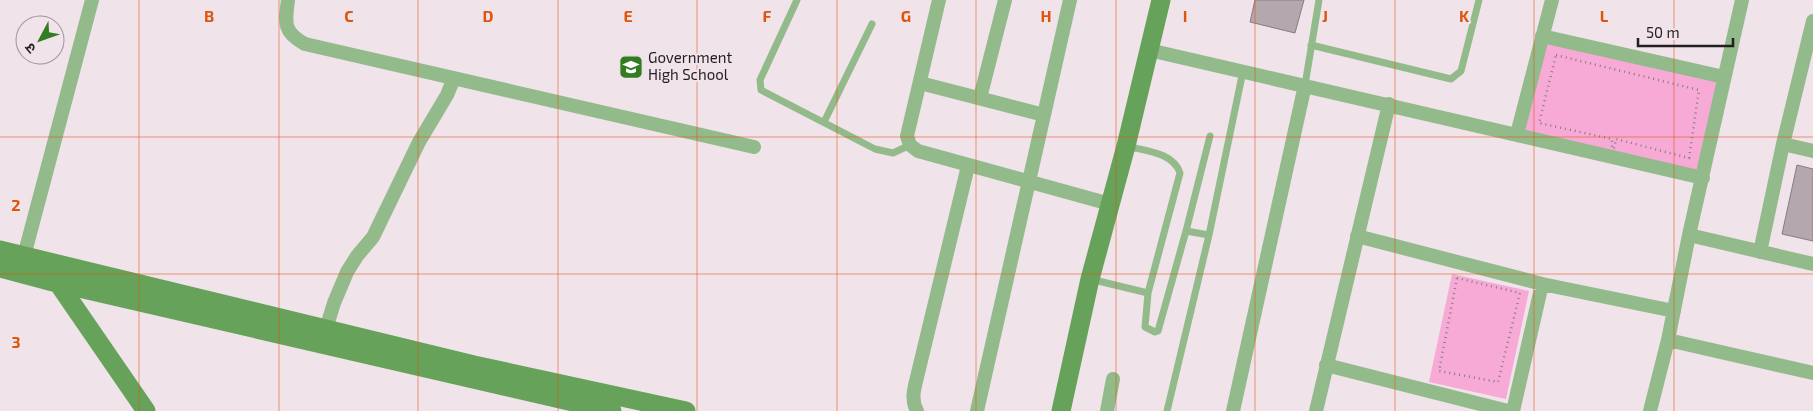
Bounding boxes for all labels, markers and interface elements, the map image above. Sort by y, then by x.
text: B [204,6,214,25]
text: C [344,6,354,25]
text: D [483,6,494,25]
text: E [623,6,633,25]
text: F [763,6,772,25]
text: G [901,6,911,25]
text: H [1040,6,1052,25]
text: I [1183,6,1187,25]
text: J [1322,6,1328,25]
text: K [1459,6,1470,25]
text: L [1600,6,1609,25]
north arrow [15,15,65,65]
scale bar [1638,15,1733,47]
text: 50 m [1646,23,1680,41]
text: उ [20,40,39,58]
place label: Government High School [648,48,732,83]
school or university icon: Government High School [618,54,644,80]
text: 2 [11,195,21,214]
text: 3 [11,332,21,351]

